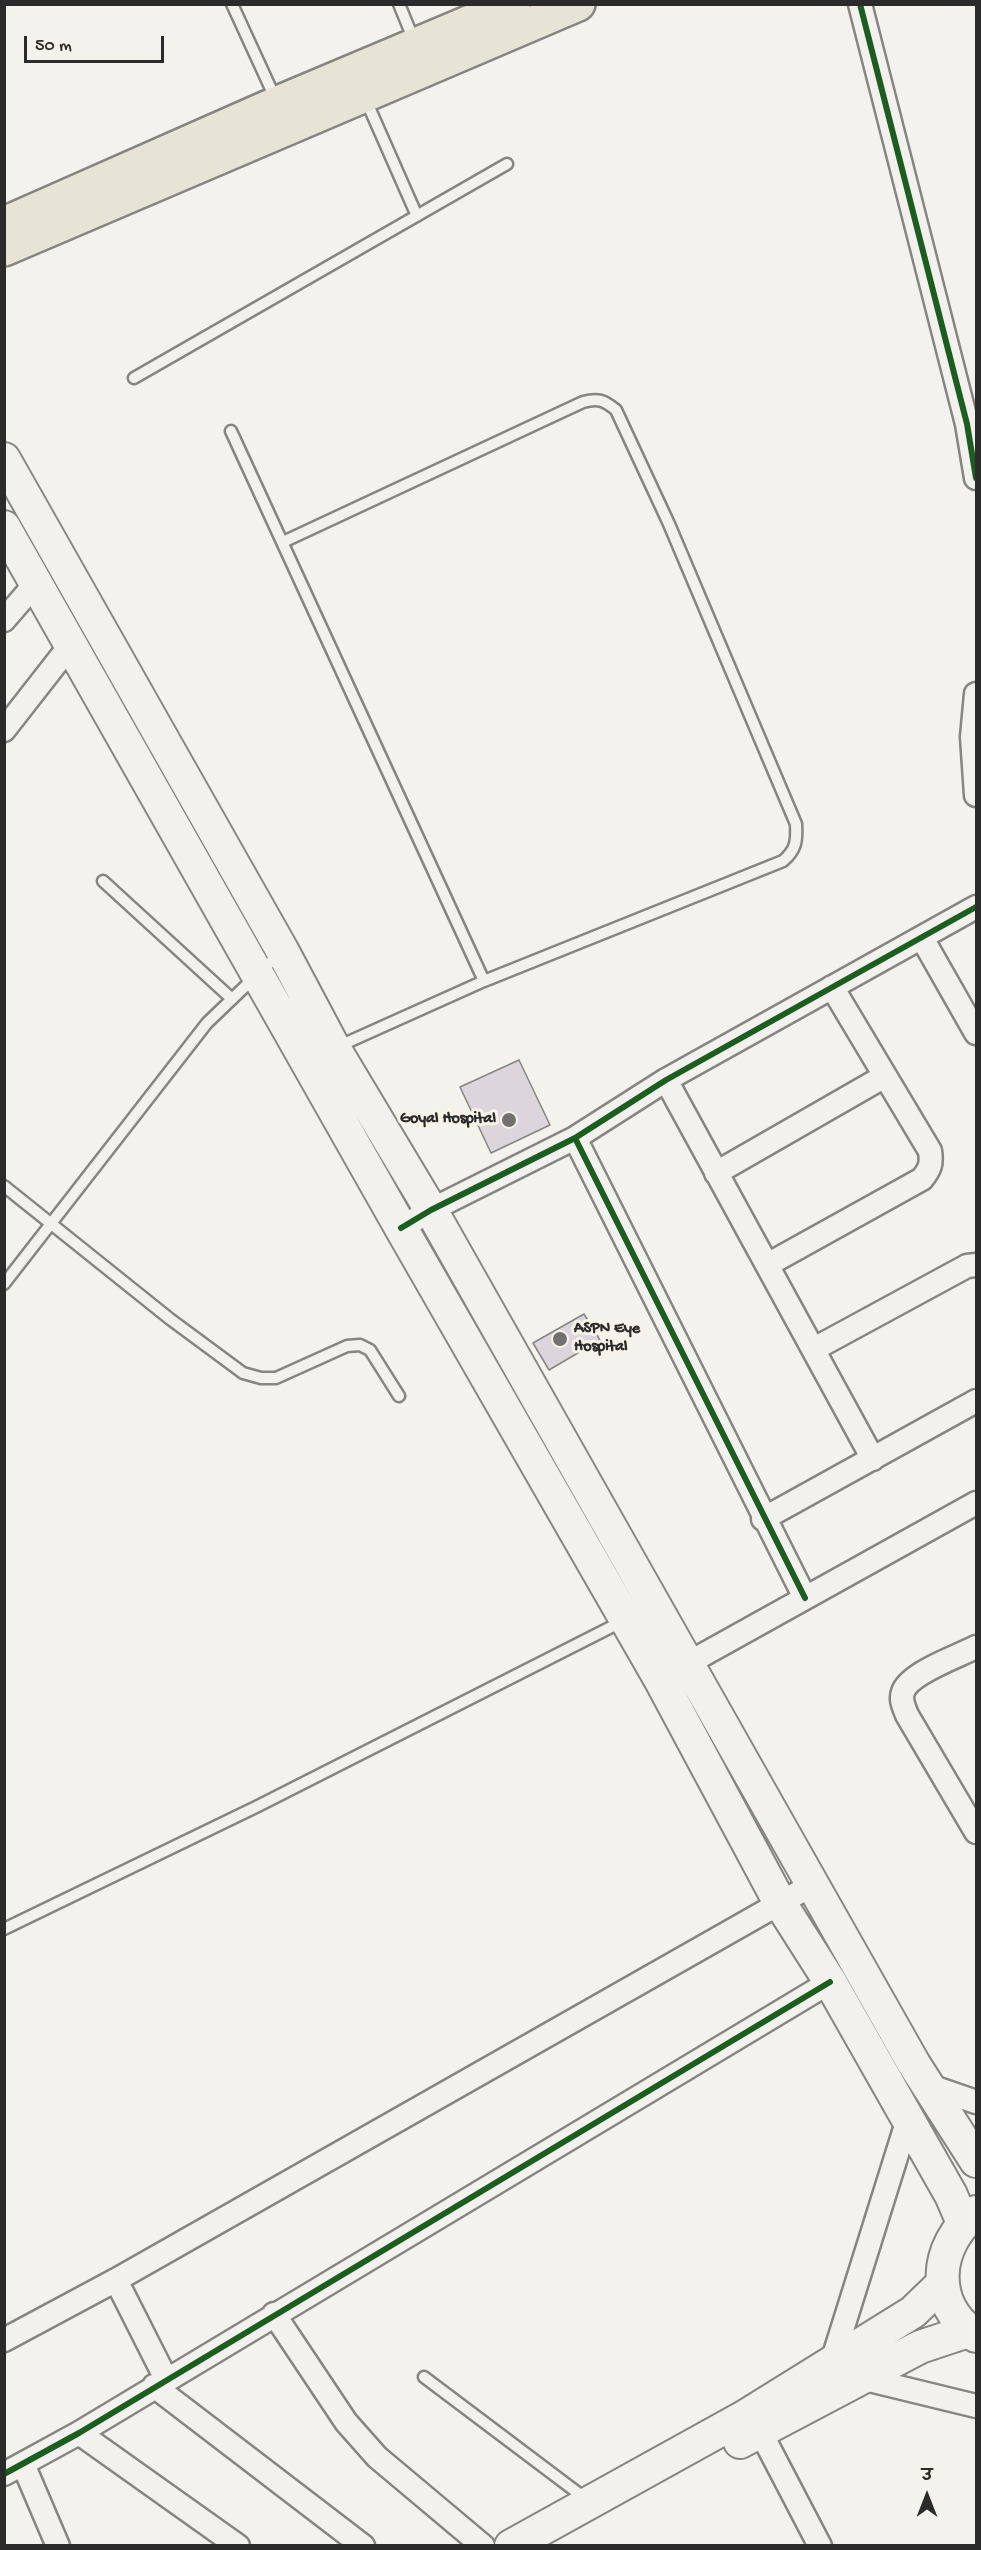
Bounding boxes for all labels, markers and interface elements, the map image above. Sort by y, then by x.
scale bar [27,24,166,62]
text: 50 m [35,36,72,57]
place label: Goyal Hospital [400,1110,496,1130]
marker: Goyal Hospital [500,1111,518,1129]
place label: ASPN Eye Hospital [574,1320,640,1358]
marker: ASPN Eye Hospital [551,1330,569,1348]
north arrow [897,2466,957,2526]
text: उ [922,2468,932,2487]

